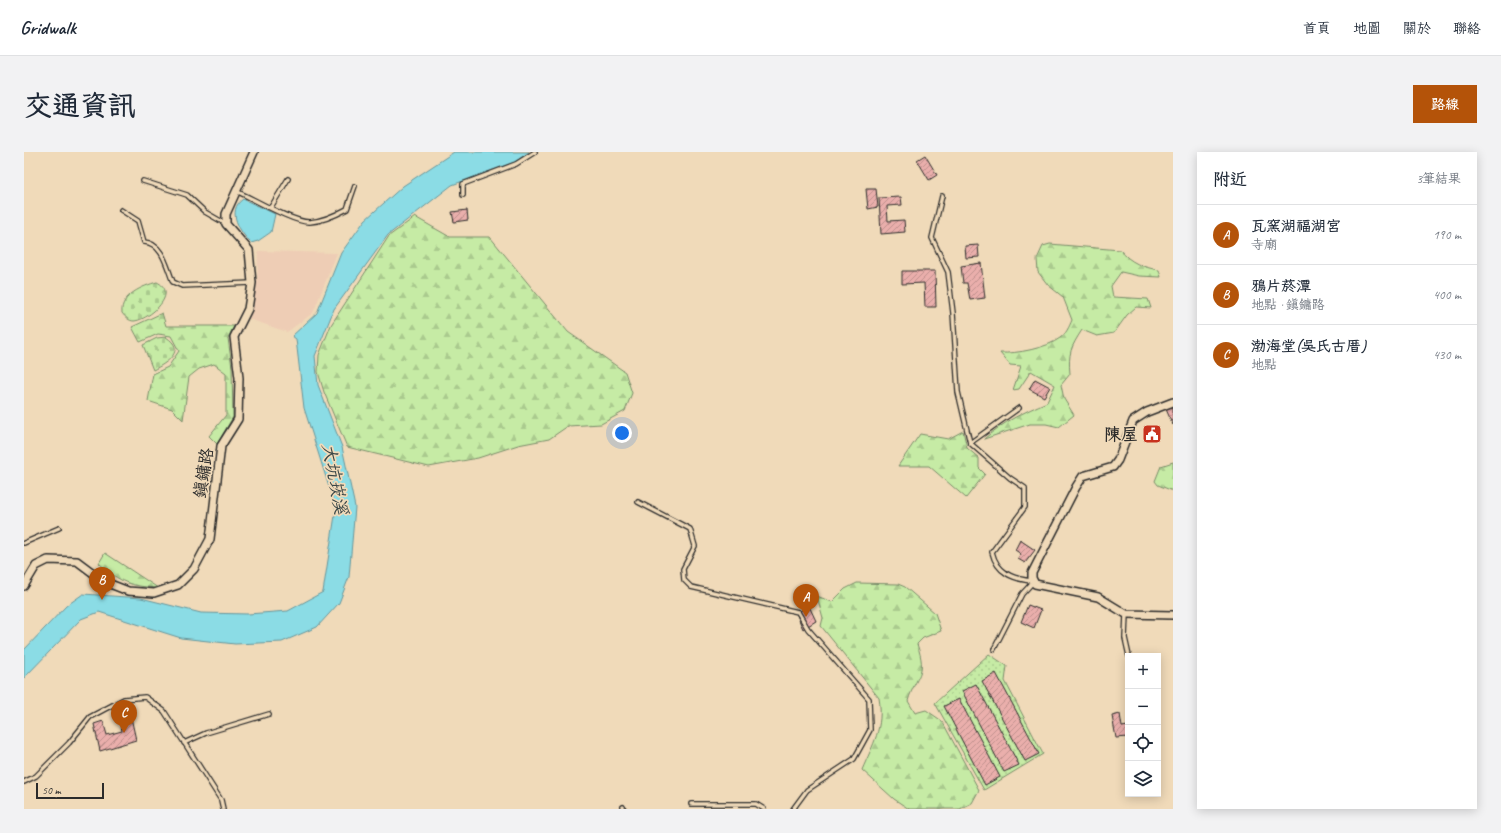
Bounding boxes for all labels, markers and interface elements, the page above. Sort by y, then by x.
text: Gridwalk [20,16,76,40]
text: 首頁 [1303,20,1331,37]
text: 地圖 [1353,20,1381,37]
text: 關於 [1403,20,1431,37]
text: 聯絡 [1453,20,1481,37]
button: 路線 [1413,85,1477,123]
text: 交通資訊 [24,88,136,123]
text: 附近 [1213,169,1247,190]
text: 3筆結果 [1416,171,1461,187]
text: 瓦窯湖福湖宮 [1251,217,1341,236]
text: A [1223,227,1229,243]
text: 190 m [1433,227,1461,243]
text: 寺廟 [1251,237,1277,253]
text: 鴉片菸潭 [1251,277,1311,296]
text: B [1223,287,1229,303]
text: 400 m [1433,287,1461,303]
text: 地點 · 鎮鏞路 [1251,297,1325,313]
text: 渤海堂(吳氏古厝) [1251,337,1366,356]
text: C [1223,347,1229,363]
text: 430 m [1433,347,1461,363]
text: 地點 [1251,357,1277,373]
your location [612,423,632,443]
public building icon: 陳屋 [1141,423,1163,445]
place label: 陳屋 [1104,424,1138,445]
water label: 大坑崁溪 [317,442,353,517]
street label: 鎮鏞路 [189,446,218,500]
pin: B [89,567,115,600]
pin: A [793,584,819,617]
map controls [1125,653,1161,797]
button: + [1125,653,1161,689]
button: − [1125,689,1161,725]
pin: C [111,700,137,733]
button: locate [1125,725,1161,761]
button: layers [1125,761,1161,797]
scale bar [36,781,104,800]
text: 50 m [42,783,61,797]

